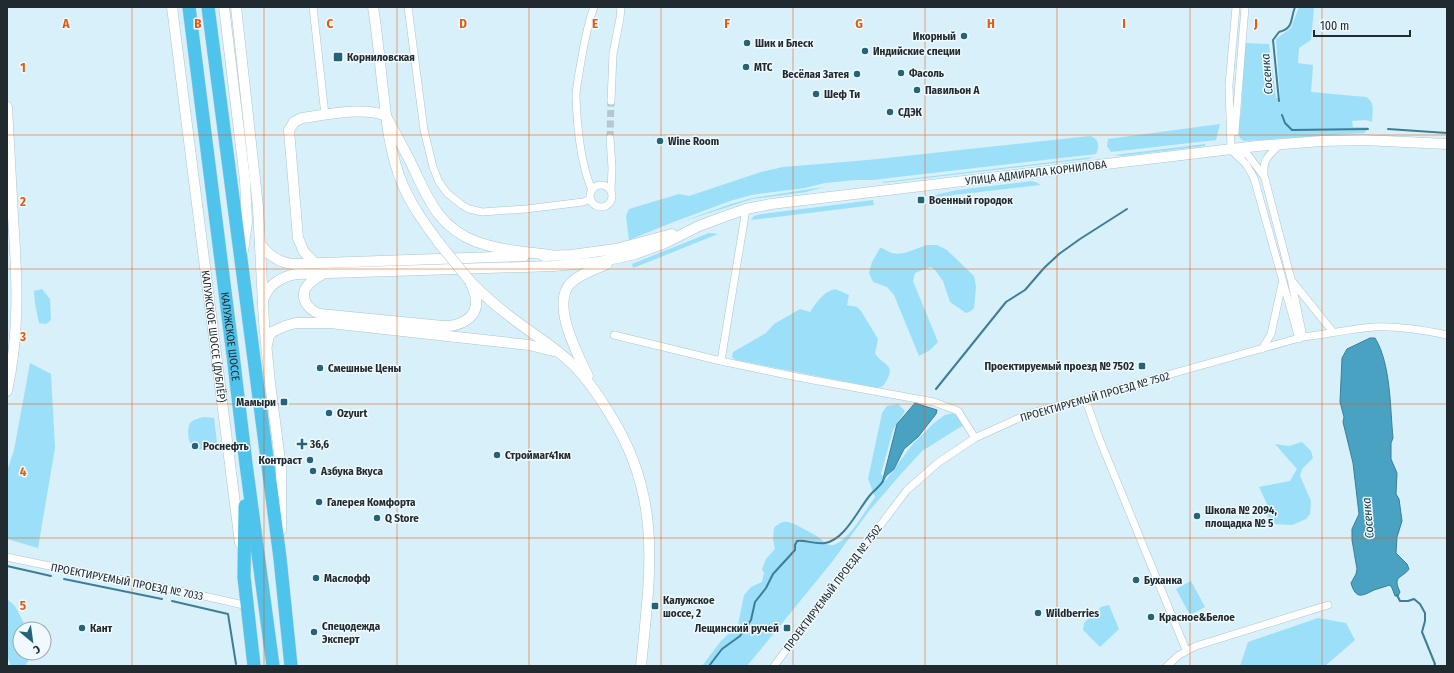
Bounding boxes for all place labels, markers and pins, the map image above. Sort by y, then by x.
place label: Икорный [913,30,956,43]
marker: Икорный [959,31,969,41]
place label: Шик и Блеск [755,37,814,50]
marker: Шик и Блеск [742,38,752,48]
place label: Индийские специи [873,45,961,58]
marker: Индийские специи [860,46,870,56]
marker: Корниловская [332,51,344,63]
place label: Корниловская [347,51,415,64]
place label: МТС [754,61,773,74]
marker: МТС [741,62,751,72]
place label: Фасоль [909,67,945,80]
place label: Весёлая Затея [782,68,849,81]
marker: Фасоль [896,68,906,78]
marker: Весёлая Затея [852,69,862,79]
place label: Павильон А [925,84,980,97]
marker: Павильон А [912,85,922,95]
place label: Шеф Ти [824,88,860,101]
marker: Шеф Ти [811,89,821,99]
place label: СДЭК [898,106,923,119]
marker: СДЭК [885,107,895,117]
place label: Wine Room [668,135,719,148]
marker: Wine Room [655,136,665,146]
place label: Военный городок [929,194,1013,207]
marker: Военный городок [916,195,926,205]
place label: Проектируемый проезд № 7502 [984,360,1134,373]
marker: Проектируемый проезд № 7502 [1137,361,1147,371]
place label: Смешные Цены [328,362,401,375]
marker: Смешные Цены [315,363,325,373]
place label: Мамыри [236,396,276,409]
marker: Мамыри [279,397,289,407]
place label: Ozyurt [337,407,367,420]
marker: Ozyurt [324,408,334,418]
place label: 36,6 [309,438,329,451]
marker: 36,6 [297,439,307,449]
place label: Роснефть [203,440,250,453]
marker: Роснефть [190,441,200,451]
place label: Строймаг41км [505,449,571,462]
marker: Строймаг41км [492,450,502,460]
place label: Контраст [259,454,302,467]
marker: Контраст [305,455,315,465]
place label: Азбука Вкуса [320,465,383,478]
marker: Азбука Вкуса [308,466,318,476]
place label: Галерея Комфорта [327,496,416,509]
marker: Галерея Комфорта [314,497,324,507]
place label: Школа № 2094, площадка № 5 [1205,504,1277,530]
marker: Школа № 2094, площадка № 5 [1192,511,1202,521]
place label: Q Store [385,512,419,525]
marker: Q Store [372,513,382,523]
place label: Маслофф [324,572,371,585]
marker: Маслофф [311,573,321,583]
place label: Буханка [1144,574,1183,587]
marker: Буханка [1131,575,1141,585]
place label: Калужское шоссе, 2 [663,594,715,620]
marker: Калужское шоссе, 2 [650,601,660,611]
place label: Wildberries [1046,607,1099,620]
marker: Wildberries [1033,608,1043,618]
place label: Красное&Белое [1159,611,1235,624]
marker: Красное&Белое [1146,612,1156,622]
place label: Спецодежда Эксперт [322,620,381,646]
place label: Кант [90,622,113,635]
place label: Лещинский ручей [695,622,779,635]
marker: Кант [77,623,87,633]
marker: Лещинский ручей [782,623,792,633]
marker: Спецодежда Эксперт [309,627,319,637]

